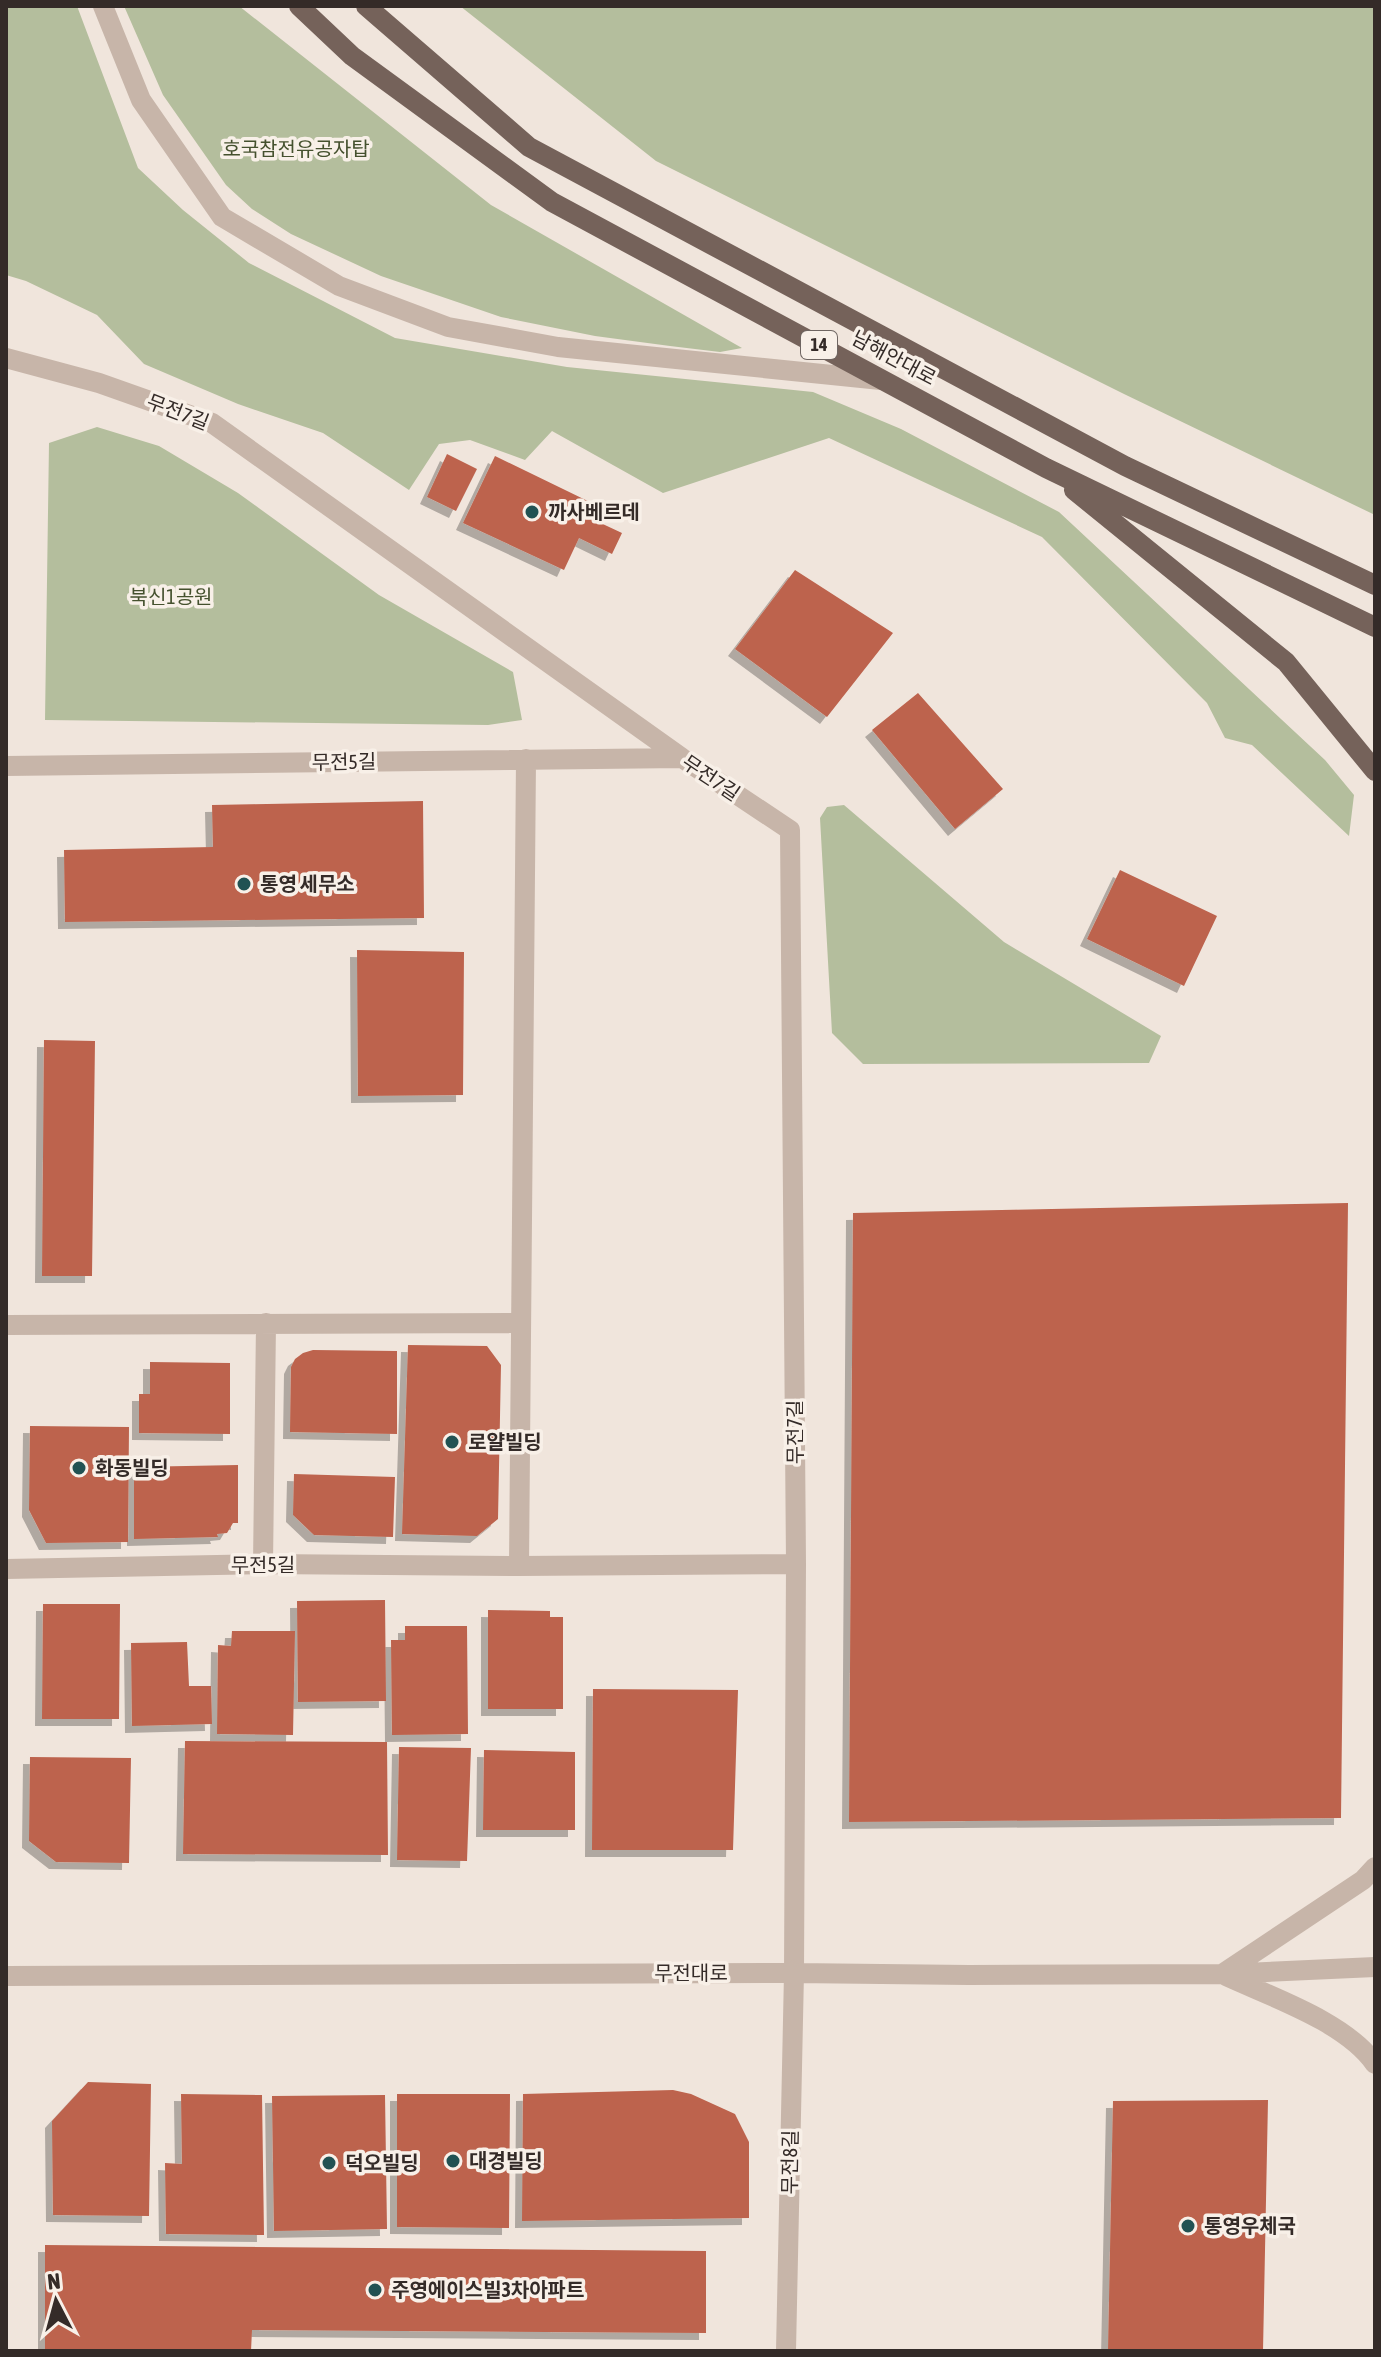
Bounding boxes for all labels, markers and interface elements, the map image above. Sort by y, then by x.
park label: 호국참전유공자탑 [222,137,370,160]
street label: 남해안대로 [848,326,940,389]
road number: 14 [801,331,837,359]
street label: 무전7길 [144,389,212,434]
place label: 까사베르데 [548,500,640,523]
marker: 까사베르데 [523,503,541,521]
park label: 북신1공원 [130,585,213,608]
street label: 무전5길 [311,749,376,774]
street label: 무전7길 [678,750,744,805]
place label: 통영 세무소 [260,872,355,895]
marker: 통영 세무소 [235,875,253,893]
street label: 무전7길 [783,1400,806,1464]
place label: 로얄빌딩 [468,1430,542,1453]
marker: 로얄빌딩 [443,1433,461,1451]
place label: 화동빌딩 [95,1456,169,1479]
marker: 화동빌딩 [70,1459,88,1477]
street label: 무전5길 [231,1553,295,1576]
street label: 무전대로 [654,1961,728,1984]
street label: 무전8길 [777,2129,802,2194]
place label: 대경빌딩 [469,2149,543,2172]
place label: 덕오빌딩 [345,2151,419,2174]
marker: 대경빌딩 [444,2152,462,2170]
marker: 덕오빌딩 [320,2154,338,2172]
place label: 통영우체국 [1204,2214,1296,2237]
marker: 통영우체국 [1179,2217,1197,2235]
north arrow [16,2261,96,2341]
text: N [46,2268,62,2295]
place label: 주영에이스빌3차아파트 [391,2278,584,2301]
marker: 주영에이스빌3차아파트 [366,2281,384,2299]

